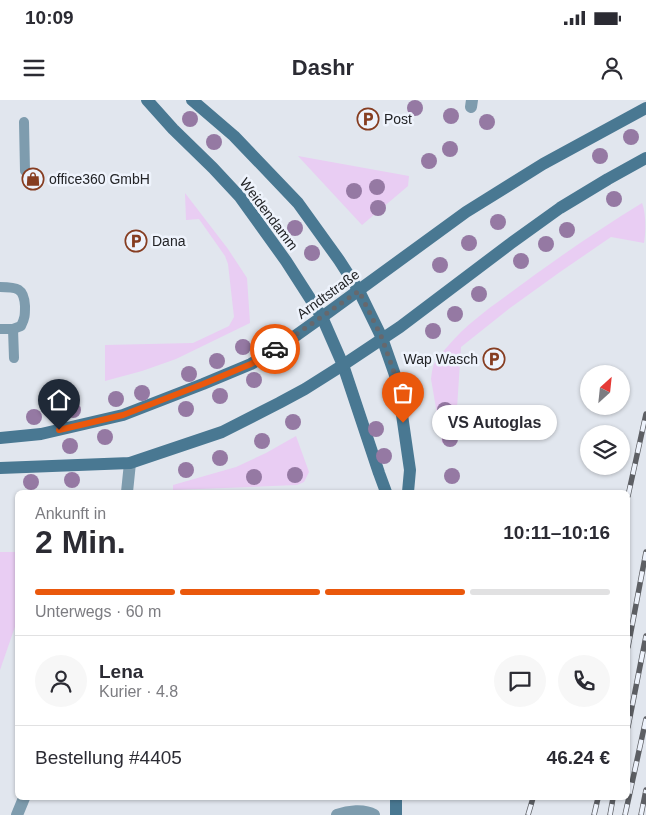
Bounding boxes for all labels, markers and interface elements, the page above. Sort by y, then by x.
text: 10:09 [25,7,74,28]
icon: menu [20,54,48,82]
icon: person [598,54,626,82]
text: Dashr [292,55,354,80]
parking icon: Post [356,107,380,131]
place label: Post [384,111,412,127]
shop icon: office360 GmbH [21,167,45,191]
place label: office360 GmbH [49,171,150,187]
street label: Weidendamm [237,175,301,253]
parking icon: Dana [124,229,148,253]
place label: Dana [152,233,186,249]
street label: Arndtstraße [294,266,362,322]
courier [250,324,300,374]
icon: car [261,335,289,363]
parking icon: Wap Wasch [482,347,506,371]
place label: Wap Wasch [404,351,478,367]
north arrow [580,365,630,415]
map controls [580,365,630,475]
pin [382,372,424,423]
pin [38,379,80,430]
icon: bag [389,379,417,407]
icon: home [45,386,73,414]
callout: VS Autoglas [433,406,558,440]
text: VS Autoglas [448,414,541,431]
button: layers [580,425,630,475]
text: Ankunft in [35,505,106,522]
text: 10:11–10:16 [503,522,610,543]
text: 2 Min. [35,524,126,560]
text: Unterwegs · 60 m [35,603,161,620]
button: person [35,655,87,707]
button: chat [494,655,546,707]
button: phone [558,655,610,707]
text: Lena [99,661,143,682]
text: Kurier · 4.8 [99,683,178,700]
text: Bestellung #4405 [35,747,182,768]
text: 46.24 € [547,747,610,768]

